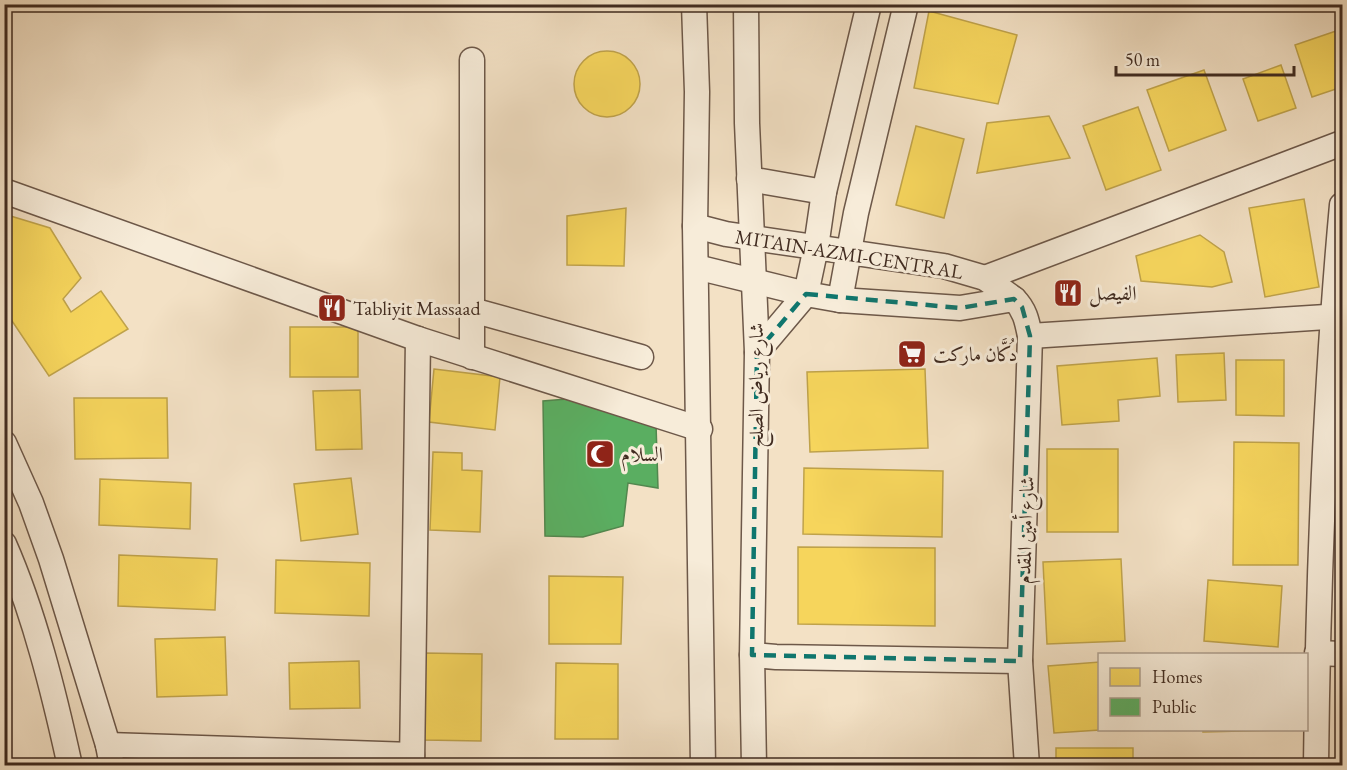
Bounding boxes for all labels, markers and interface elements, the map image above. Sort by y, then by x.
scale bar [1116,39,1294,77]
text: 50 m [1125,48,1160,71]
street label: MITAIN-AZMI-CENTRAL [733,223,965,285]
restaurant icon: الفيصل [1052,277,1084,309]
place label: الفيصل [1089,280,1137,308]
restaurant icon: Tabliyit Massaad [316,292,348,324]
place label: Tabliyit Massaad [353,295,481,321]
street label: شارع رياض الصلح [743,323,774,447]
place label: دُكَّان ماركت [933,337,1017,367]
supermarket icon: دُكَّان ماركت [896,338,928,370]
mosque icon: السلام [584,438,616,470]
place label: السلام [621,441,663,472]
street label: شارع أمين المقدم [1009,476,1045,585]
legend [1098,653,1308,731]
text: Homes [1152,665,1203,688]
text: Public [1152,695,1196,718]

